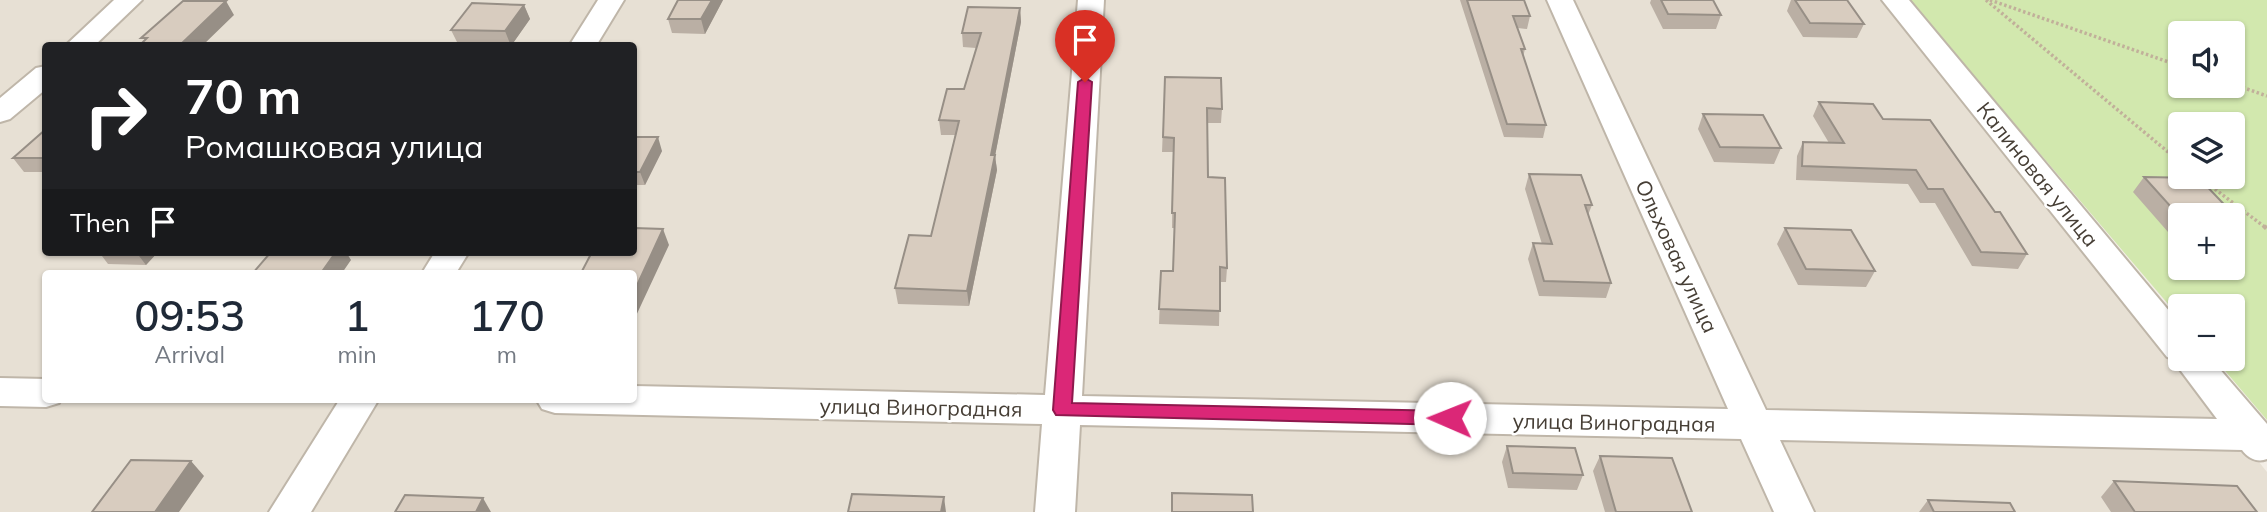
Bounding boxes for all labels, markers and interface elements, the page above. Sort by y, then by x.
pin [1055,10,1115,82]
icon: arrive [1066,21,1104,59]
map controls [2168,21,2245,371]
button: sound [2168,21,2245,98]
text: 70 m [185,65,301,126]
icon: right [70,70,161,161]
street label: Калиновая улица [1972,96,2104,252]
button: layers [2168,112,2245,189]
text: Ромашковая улица [185,126,483,166]
street label: Ольховая улица [1630,175,1724,337]
icon: arrive [144,203,182,241]
button: + [2168,203,2245,280]
text: Then [70,206,130,239]
text: 09:53 [134,289,245,342]
text: 1 [344,289,370,342]
text: 170 [469,289,545,342]
button: − [2168,294,2245,371]
text: Arrival [155,340,225,369]
text: min [337,340,377,369]
text: m [497,340,517,369]
position arrow [1413,381,1487,455]
street label: улица Виноградная [819,392,1023,422]
street label: улица Виноградная [1512,407,1716,437]

